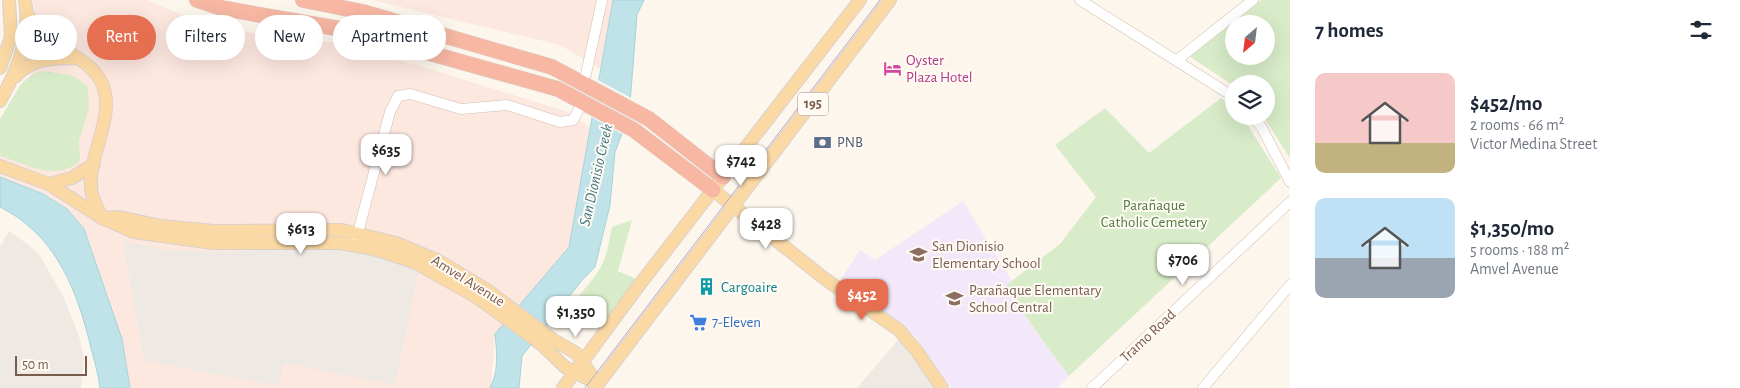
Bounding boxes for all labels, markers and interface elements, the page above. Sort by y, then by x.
chip: Buy [15,15,77,60]
chip: Rent [87,15,156,60]
chip: Filters [166,15,245,60]
chip: New [255,15,323,60]
chip: Apartment [333,15,446,60]
north arrow [1225,15,1275,65]
map controls [1225,15,1275,125]
icon: filters [1687,16,1715,44]
text: 7 homes [1315,20,1384,41]
place label: Oyster Plaza Hotel [906,53,973,85]
hotel icon: Oyster Plaza Hotel [882,59,902,79]
button: layers [1225,75,1275,125]
road number: 195 [798,92,828,116]
icon: home [1355,93,1415,153]
text: $452/mo [1470,93,1542,114]
text: 2 rooms · 66 m² [1470,117,1564,133]
water label: San Dionisio Creek [576,122,616,228]
bank icon: PNB [813,132,833,152]
pin: $635 [356,134,416,176]
place label: PNB [837,135,863,150]
text: Victor Medina Street [1470,136,1597,152]
text: $635 [372,142,400,158]
pin: $742 [711,144,771,187]
text: $742 [726,153,756,169]
park label: Parañaque Catholic Cemetery [1101,198,1208,230]
pin: $428 [736,208,796,250]
pin: $613 [271,212,331,255]
text: $428 [751,216,781,232]
icon: home [1355,218,1415,278]
text: $1,350/mo [1470,218,1554,239]
text: $613 [287,221,315,237]
place label: San Dionisio Elementary School [932,239,1041,271]
text: 5 rooms · 188 m² [1470,242,1569,258]
pin: $706 [1153,244,1213,286]
school or university icon: San Dionisio Elementary School [908,245,928,265]
text: $706 [1168,252,1198,268]
street label: Amvel Avenue [429,253,507,309]
text: Amvel Avenue [1470,261,1559,277]
building icon: Cargoaire [697,277,717,297]
pin: $452 [832,278,892,321]
place label: Cargoaire [721,280,777,295]
place label: Parañaque Elementary School Central [969,283,1102,315]
text: $452 [847,287,877,303]
school or university icon: Parañaque Elementary School Central [945,289,965,309]
pin: $1,350 [535,296,617,338]
text: $1,350 [557,304,595,320]
street label: Tramo Road [1117,307,1179,365]
supermarket icon: 7-Eleven [688,312,708,332]
place label: 7-Eleven [712,315,761,330]
scale bar [15,353,88,376]
text: 50 m [22,358,49,372]

